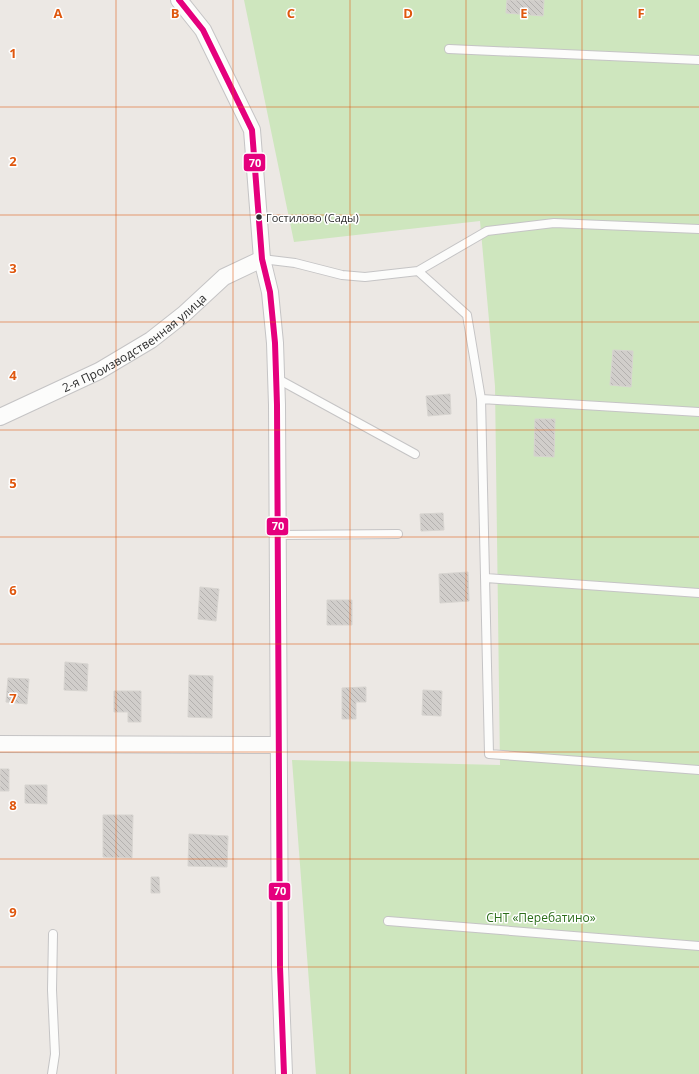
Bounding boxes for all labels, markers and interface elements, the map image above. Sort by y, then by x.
text: A [54,4,63,22]
text: B [171,4,180,22]
text: C [287,4,295,22]
text: D [403,4,413,22]
text: E [520,4,528,22]
text: F [637,4,645,22]
text: 1 [9,44,17,62]
text: 2 [9,152,17,170]
line badge: 70 [243,153,266,172]
text: 70 [249,155,261,170]
place label: Гостилово (Сады) [266,210,359,225]
marker: Гостилово (Сады) [254,212,264,222]
text: 3 [9,259,17,277]
street label: 2-я Производственная улица [59,289,210,396]
text: 4 [9,366,17,384]
text: 5 [9,474,17,492]
line badge: 70 [266,517,289,536]
text: 70 [272,518,284,533]
text: 6 [9,581,17,599]
text: 7 [9,689,17,707]
text: 8 [9,796,17,814]
line badge: 70 [268,882,291,901]
text: 70 [274,883,286,898]
text: 9 [9,903,17,921]
park label: СНТ «Перебатино» [486,909,596,926]

